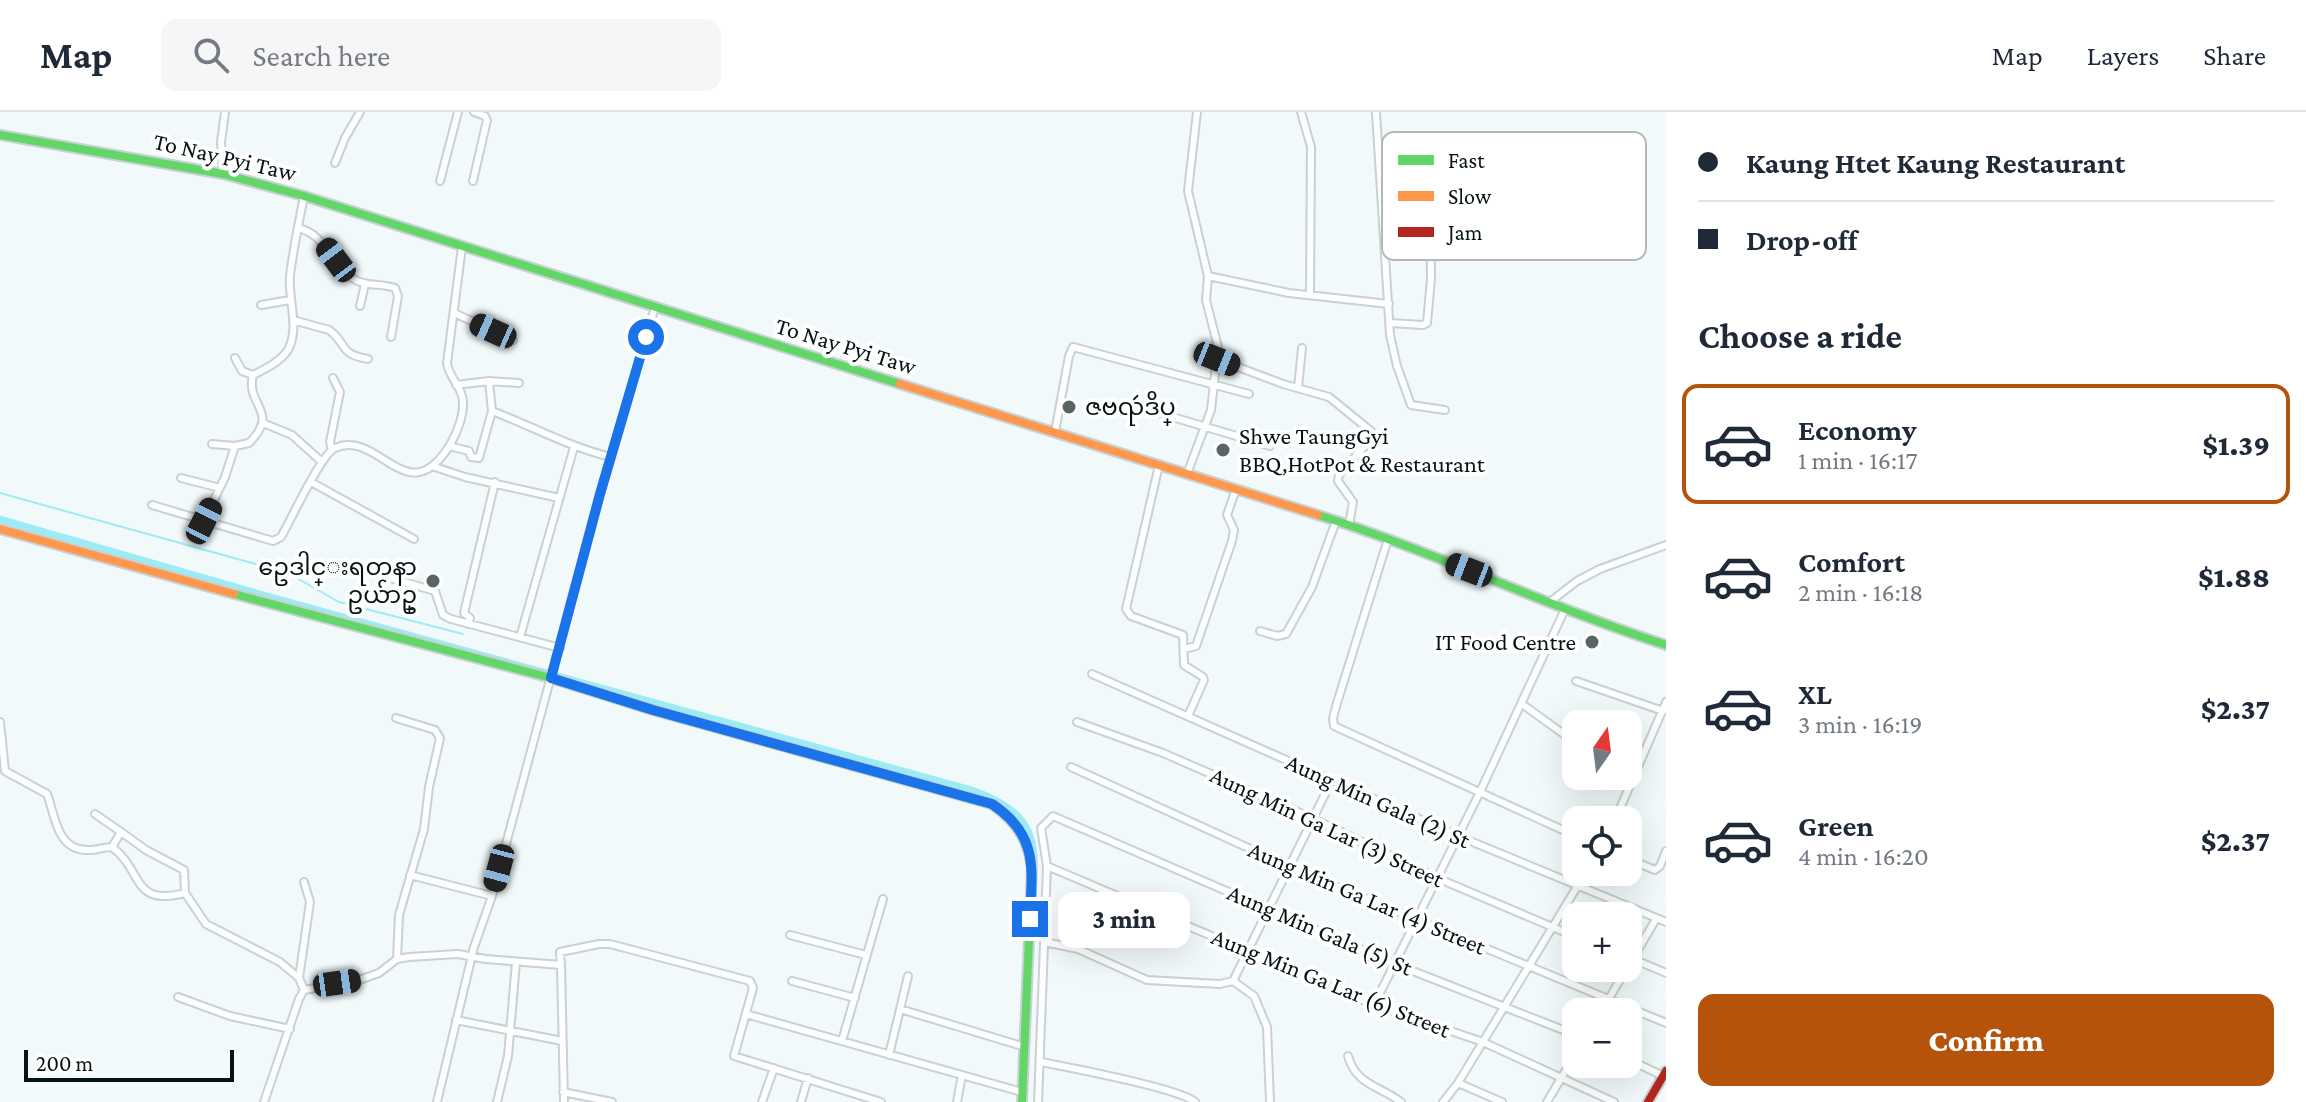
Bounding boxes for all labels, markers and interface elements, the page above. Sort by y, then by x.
search box [161,19,721,91]
icon: search [189,33,233,77]
text: Map [40,34,113,76]
text: Search here [253,39,390,72]
text: Map [1992,40,2043,71]
text: Layers [2087,40,2159,71]
text: Share [2203,40,2266,71]
street label: To Nay Pyi Taw [151,127,299,186]
legend [1382,132,1646,260]
text: Kaung Htet Kaung Restaurant [1746,146,2125,179]
text: Fast [1448,148,1485,173]
text: Slow [1448,184,1492,209]
text: Jam [1446,220,1483,245]
text: Drop-off [1746,223,1857,256]
car [312,234,360,286]
car [466,310,520,352]
street label: To Nay Pyi Taw [773,311,920,380]
text: Choose a ride [1698,316,1902,356]
route start [628,319,664,355]
car [1190,339,1244,379]
place label: ဇဗၺဴဒိပ္ [1085,391,1176,426]
marker: ဇဗၺဴဒိပ္ [1060,398,1078,416]
icon: car [1702,408,1774,480]
text: Economy [1798,413,1917,446]
place label: Shwe TaungGyi BBQ,HotPot & Restaurant [1239,422,1486,477]
text: $1.39 [2202,428,2270,461]
marker: Shwe TaungGyi BBQ,HotPot & Restaurant [1214,441,1232,459]
text: 1 min · 16:17 [1798,446,1918,475]
car [182,494,226,548]
icon: car [1702,540,1774,612]
text: Comfort [1798,545,1905,578]
car [1442,550,1496,590]
place label: ဥေဒါင္းရတနာ ဥယ်ာဥ္ [258,551,417,614]
text: $1.88 [2198,560,2270,593]
marker: ဥေဒါင္းရတနာ ဥယ်ာဥ္ [424,572,442,590]
text: 2 min · 16:18 [1798,578,1923,607]
place label: IT Food Centre [1435,628,1576,655]
marker: IT Food Centre [1583,633,1601,651]
icon: car [1702,672,1774,744]
text: XL [1798,677,1832,710]
text: $2.37 [2201,692,2270,725]
north arrow [1562,710,1642,790]
map controls [1562,710,1642,1078]
text: 3 min · 16:19 [1798,710,1923,739]
street label: Aung Min Gala (2) St [1281,748,1476,855]
street label: Aung Min Ga Lar (3) Street [1206,761,1449,894]
icon: car [1702,804,1774,876]
button: locate [1562,806,1642,886]
text: Green [1798,809,1874,842]
text: $2.37 [2201,824,2270,857]
street label: Aung Min Ga Lar (4) Street [1244,835,1491,961]
car [481,842,517,894]
text: 4 min · 16:20 [1798,842,1929,871]
street label: Aung Min Gala (5) St [1223,878,1418,982]
callout: 3 min [1058,891,1190,947]
route end [1012,901,1048,937]
button: + [1562,902,1642,982]
text: 3 min [1092,905,1156,934]
street label: Aung Min Ga Lar (6) Street [1208,922,1455,1044]
car [312,968,362,998]
button: Confirm [1698,994,2274,1086]
button: − [1562,998,1642,1078]
scale bar [24,1046,234,1082]
text: 200 m [36,1051,93,1076]

